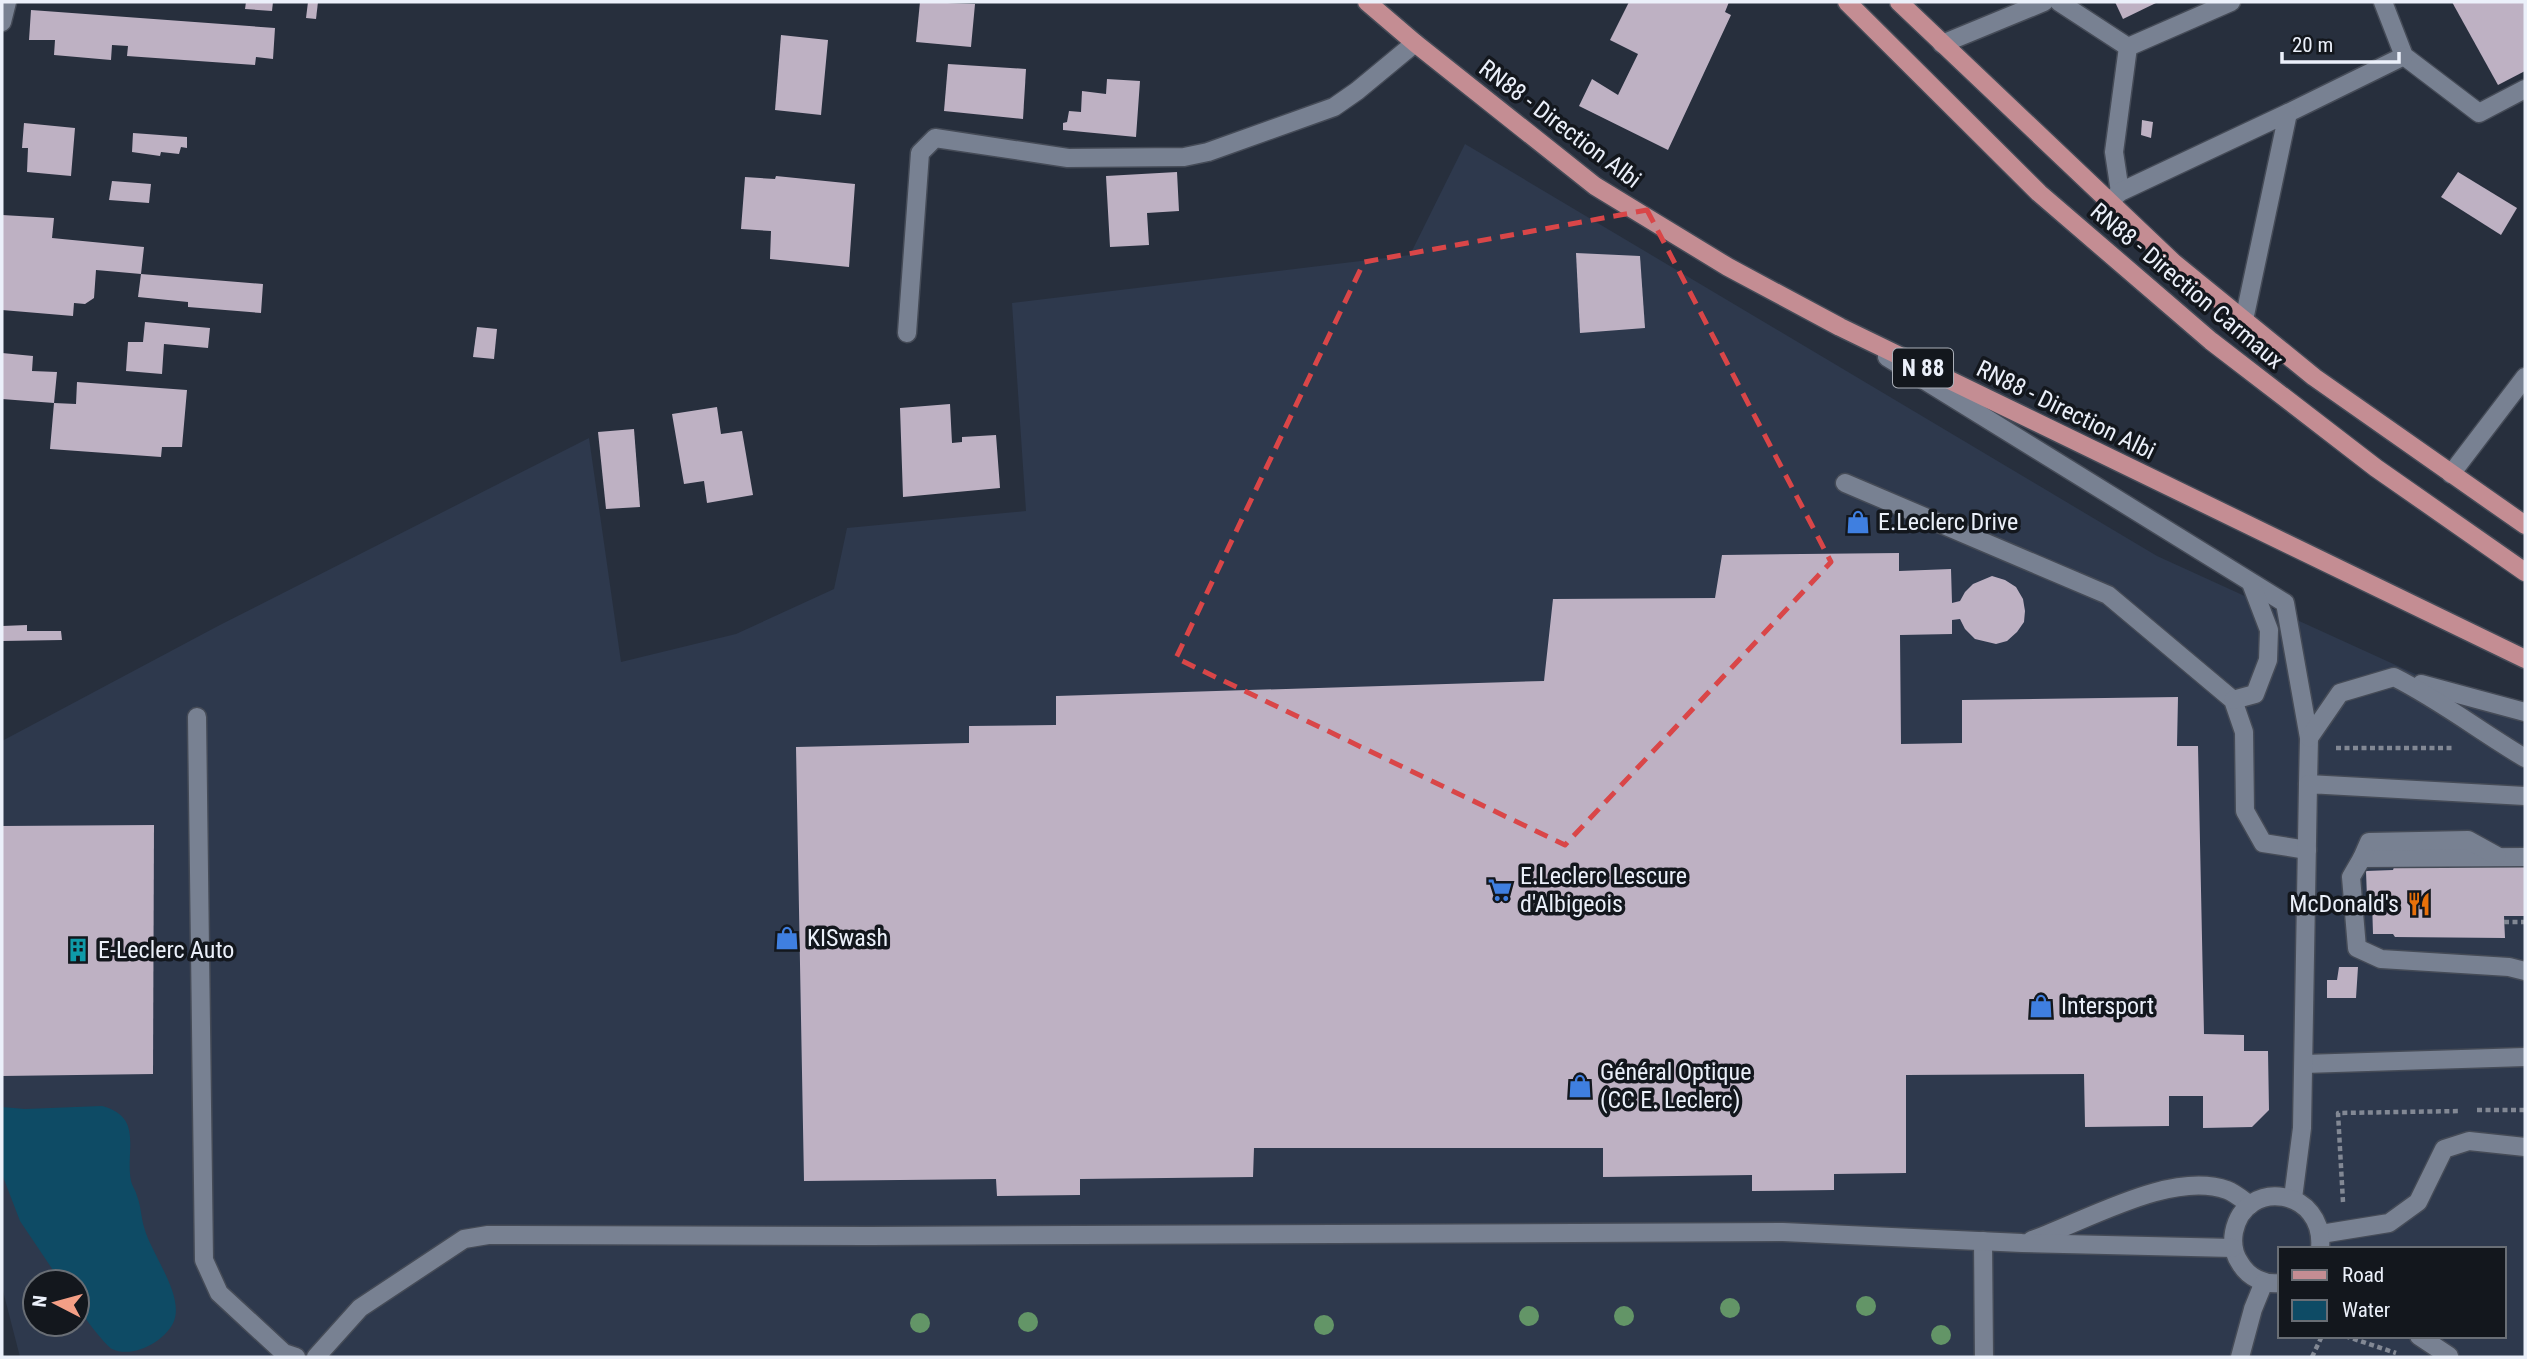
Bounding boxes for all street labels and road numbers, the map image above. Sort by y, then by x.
street label: RN88 - Direction Albi [1474,54,1646,194]
street label: RN88 - Direction Carmaux [2085,197,2289,375]
road number: N 88 [1893,348,1953,388]
street label: RN88 - Direction Albi [1972,355,2160,465]

